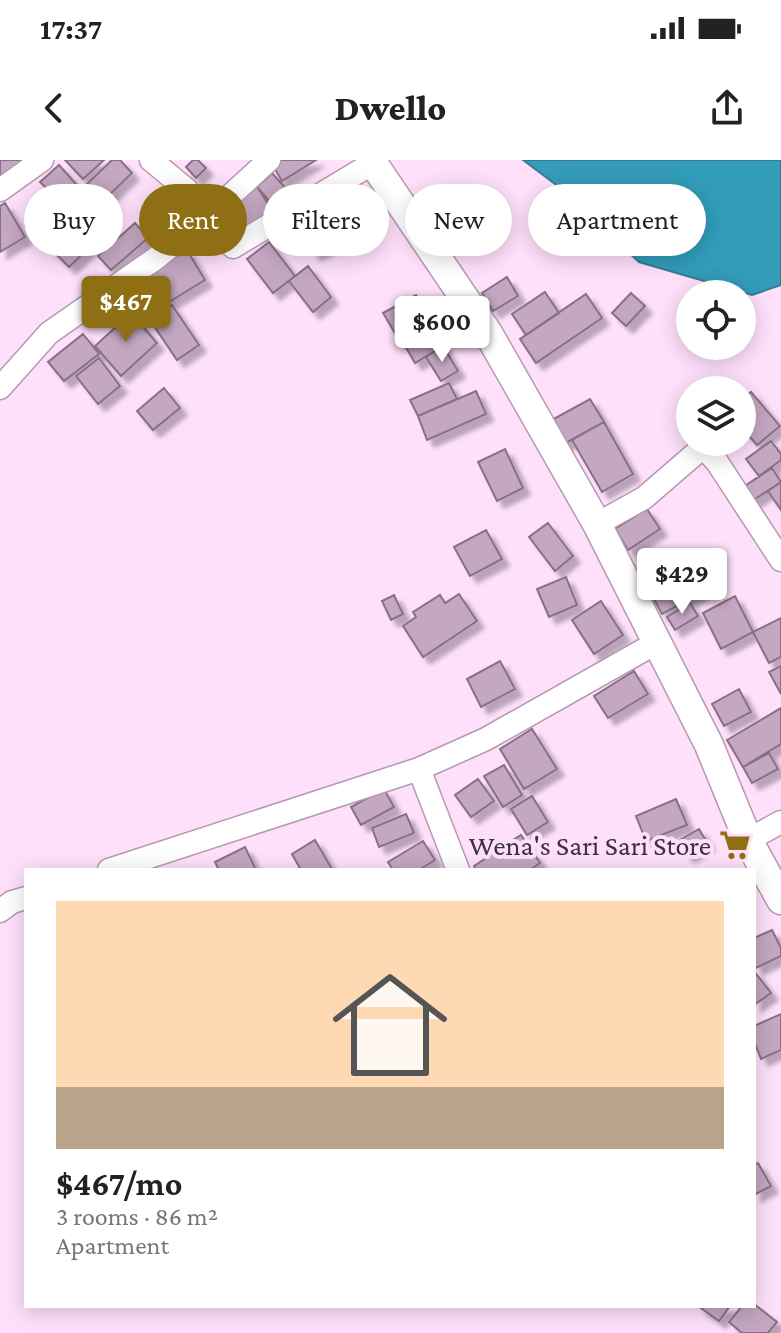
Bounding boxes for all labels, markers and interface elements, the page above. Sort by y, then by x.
text: 17:37 [40,12,102,45]
icon: back [32,86,76,130]
icon: share [705,86,749,130]
text: Dwello [335,88,446,128]
chip: Buy [24,184,123,256]
chip: Rent [139,184,247,256]
chip: Filters [263,184,389,256]
chip: New [405,184,512,256]
chip: Apartment [528,184,706,256]
pin: $467 [79,276,173,344]
map controls [676,280,756,456]
button: locate [676,280,756,360]
text: $467 [100,287,152,316]
pin: $600 [395,296,489,364]
text: $600 [413,307,471,336]
button: layers [676,376,756,456]
pin: $429 [635,548,729,616]
text: $429 [655,559,709,588]
supermarket icon: Wena's Sari Sari Store [718,828,752,862]
place label: Wena's Sari Sari Store [469,830,711,861]
icon: home [318,953,462,1097]
text: $467/mo [56,1165,182,1202]
text: 3 rooms · 86 m² [56,1202,218,1231]
text: Apartment [56,1231,169,1260]

